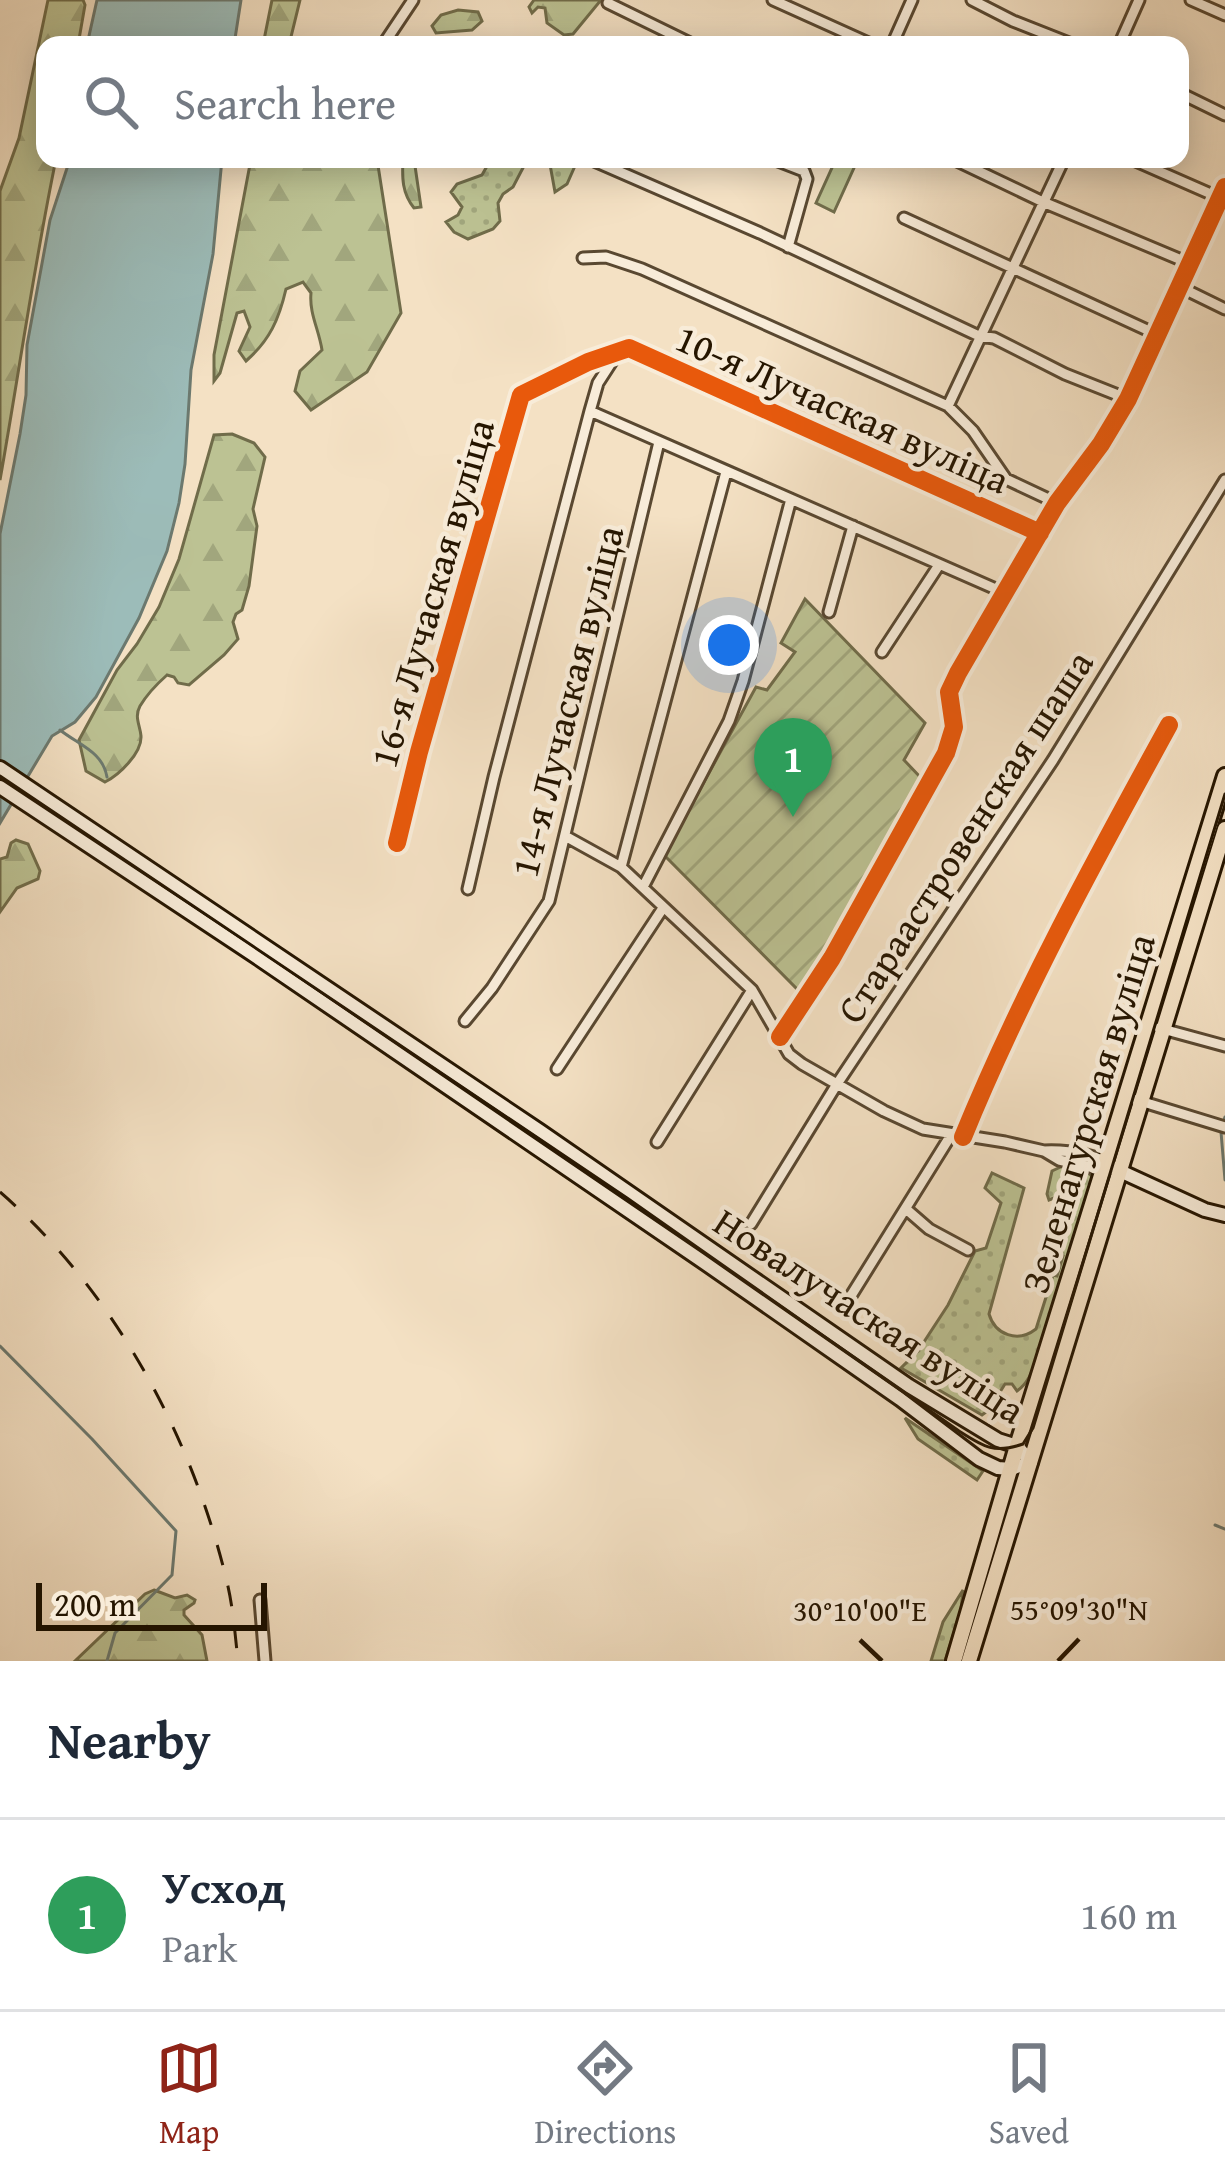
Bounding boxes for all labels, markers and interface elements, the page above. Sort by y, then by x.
search box [36,36,1189,168]
icon: search [78,69,144,135]
text: Search here [174,70,396,135]
street label: 10-я Лучаская вуліца [667,309,1019,507]
street label: 16-я Лучаская вуліца [354,412,508,774]
street label: 14-я Лучаская вуліца [495,519,637,883]
your location [699,615,759,675]
street label: Стараастровенская шаша [822,638,1106,1034]
pin: 1 [754,718,832,817]
street label: Зеленагурская вуліца [1005,926,1169,1300]
street label: Новалучаская вуліца [703,1193,1037,1437]
scale bar [36,1577,267,1630]
text: 200 m [54,1580,136,1628]
text: 55°09'30"N [1010,1587,1148,1631]
text: 30°10'00"E [793,1588,927,1632]
text: Nearby [48,1702,211,1777]
text: Усход [162,1854,286,1919]
text: 1 [77,1886,97,1943]
text: 160 m [1080,1886,1177,1943]
text: Park [162,1919,237,1976]
tab: Map [156,2035,222,2155]
tab: Directions [535,2035,676,2155]
tab: Saved [989,2035,1069,2155]

